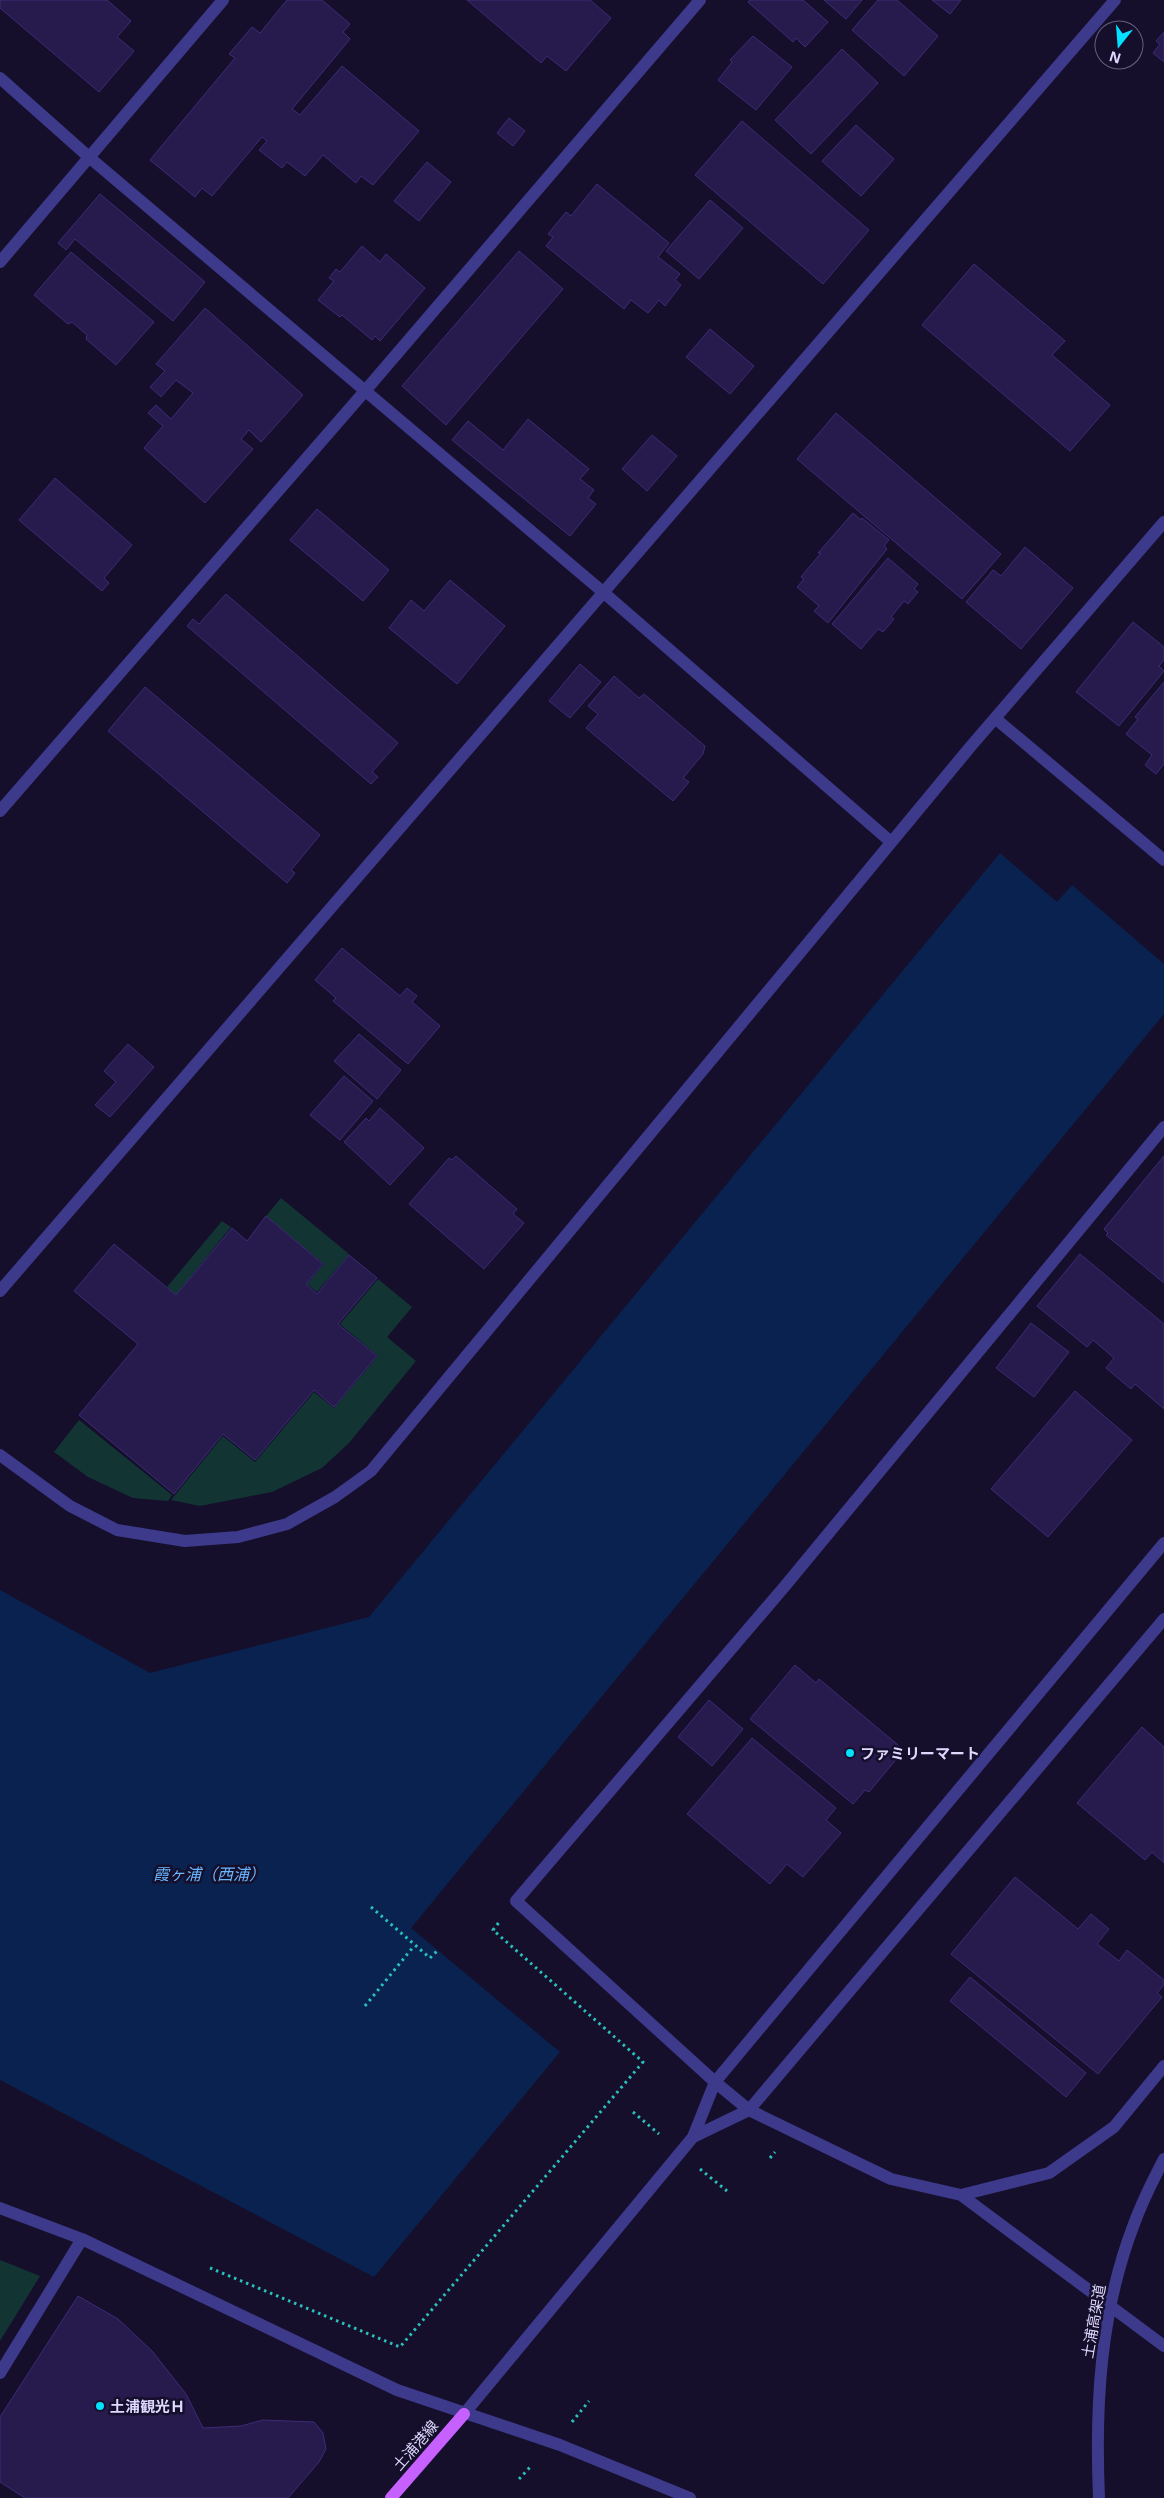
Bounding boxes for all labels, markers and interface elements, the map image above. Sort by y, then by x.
north arrow [1094,20,1144,70]
text: N [1107,47,1123,69]
place label: ファミリーマート [860,1743,980,1763]
marker: ファミリーマート [844,1747,856,1759]
water label: 霞ヶ浦（西浦） [153,1863,265,1885]
street label: 土浦高架道 [1077,2282,1109,2360]
place label: 土浦観光Ｈ [110,2396,185,2416]
marker: 土浦観光Ｈ [94,2400,106,2412]
street label: 土浦港線 [388,2416,442,2474]

